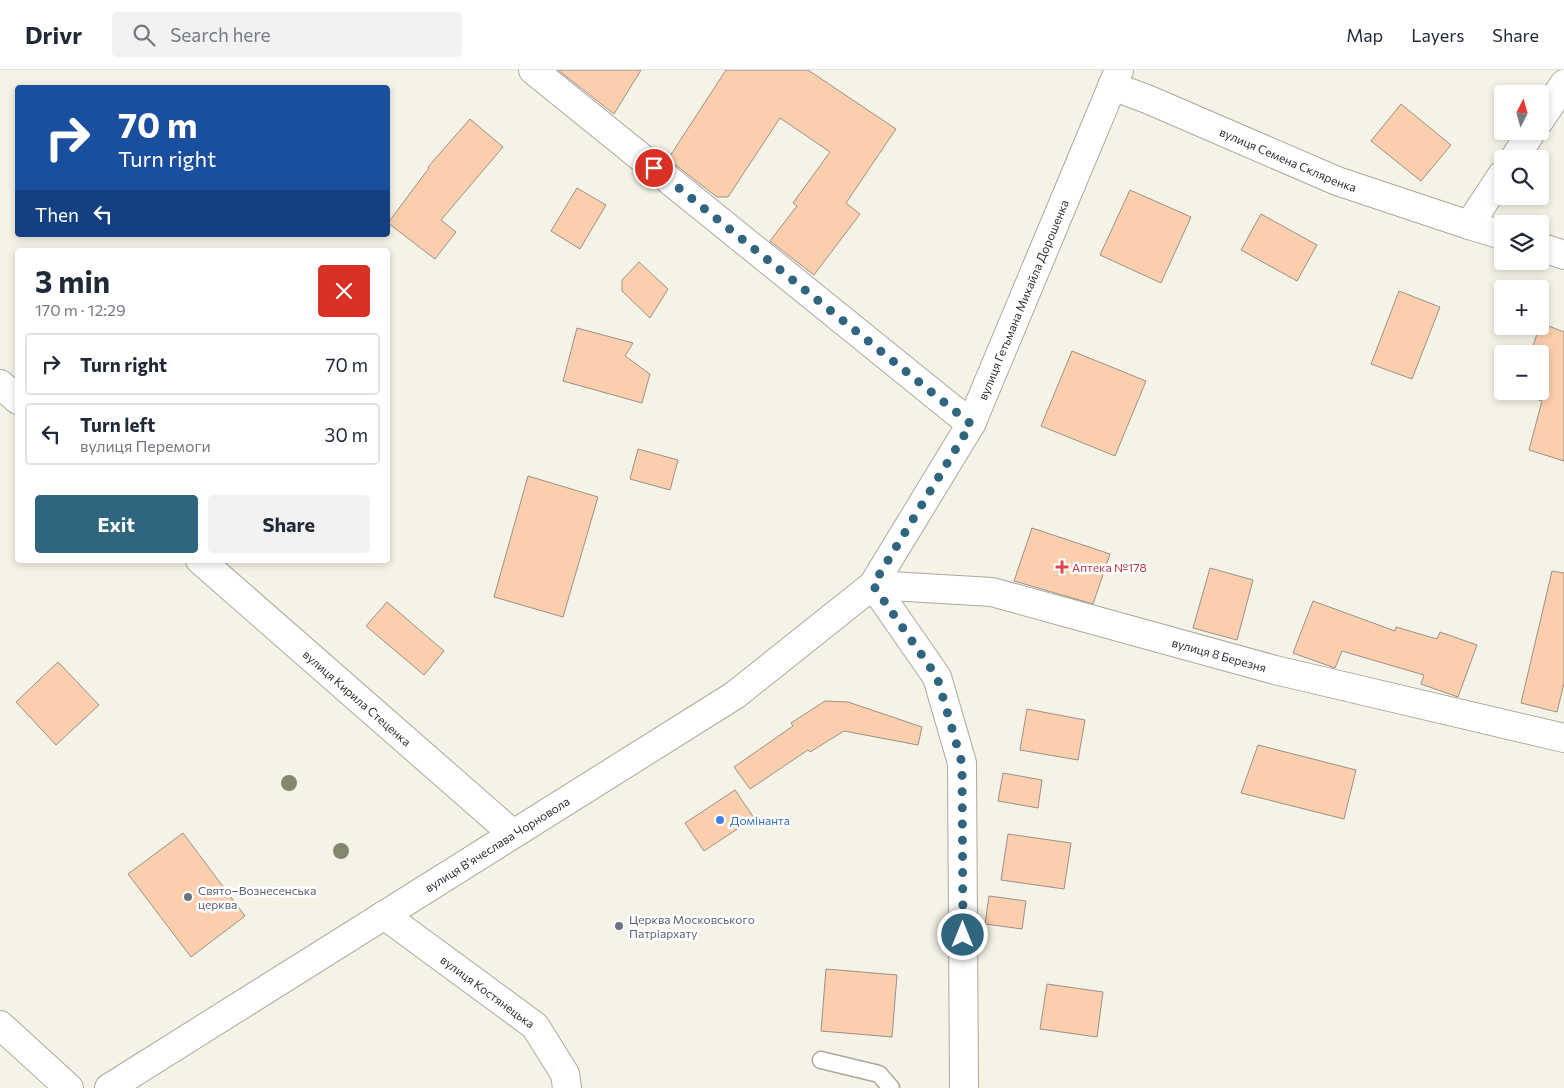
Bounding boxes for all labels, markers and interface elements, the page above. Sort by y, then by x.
search box [112,12,462,57]
text: Drivr [25,20,82,49]
icon: search [130,21,158,49]
text: Search here [170,23,271,46]
text: Map [1346,24,1383,46]
text: Layers [1411,24,1464,46]
text: Share [1492,24,1539,46]
north arrow [1494,85,1549,140]
map controls [1494,85,1549,400]
text: 70 m [118,102,198,145]
icon: right [35,105,100,170]
street label: вулиця Семена Скляренка [1218,124,1358,194]
text: Turn right [118,145,216,172]
pin [633,147,675,189]
button: search [1494,150,1549,205]
icon: arrive [640,154,668,182]
street label: вулиця Гетьмана Михайла Дорошенка [975,197,1071,402]
icon: left [89,200,117,228]
text: Then [35,203,79,226]
button: layers [1494,215,1549,270]
text: 3 min [35,262,110,299]
button: close [318,265,370,317]
button: + [1494,280,1549,335]
text: 170 m · 12:29 [35,300,126,319]
button: − [1494,345,1549,400]
icon: right [37,350,65,378]
text: Turn right [80,353,167,376]
text: 70 m [325,353,368,376]
text: Turn left [80,413,155,436]
icon: left [37,420,65,448]
text: 30 m [325,423,368,446]
text: вулиця Перемоги [80,436,211,455]
button: Exit [35,495,198,553]
button: Share [208,495,370,553]
place label: Аптека №178 [1072,560,1147,574]
marker: Аптека №178 [1056,561,1068,573]
street label: вулиця 8 Березня [1171,635,1268,674]
street label: вулиця Кирила Стеценка [300,647,414,749]
street label: вулиця Вʼячеслава Чорновола [422,794,572,894]
place label: Домінанта [730,813,790,827]
marker: Домінанта [714,814,726,826]
place label: Свято–Вознесенська церква [198,883,316,911]
marker: Свято–Вознесенська церква [182,891,194,903]
position arrow [936,908,988,960]
place label: Церква Московського Патріархату [629,912,755,940]
marker: Церква Московського Патріархату [613,920,625,932]
street label: вулиця Костянецька [438,952,538,1031]

